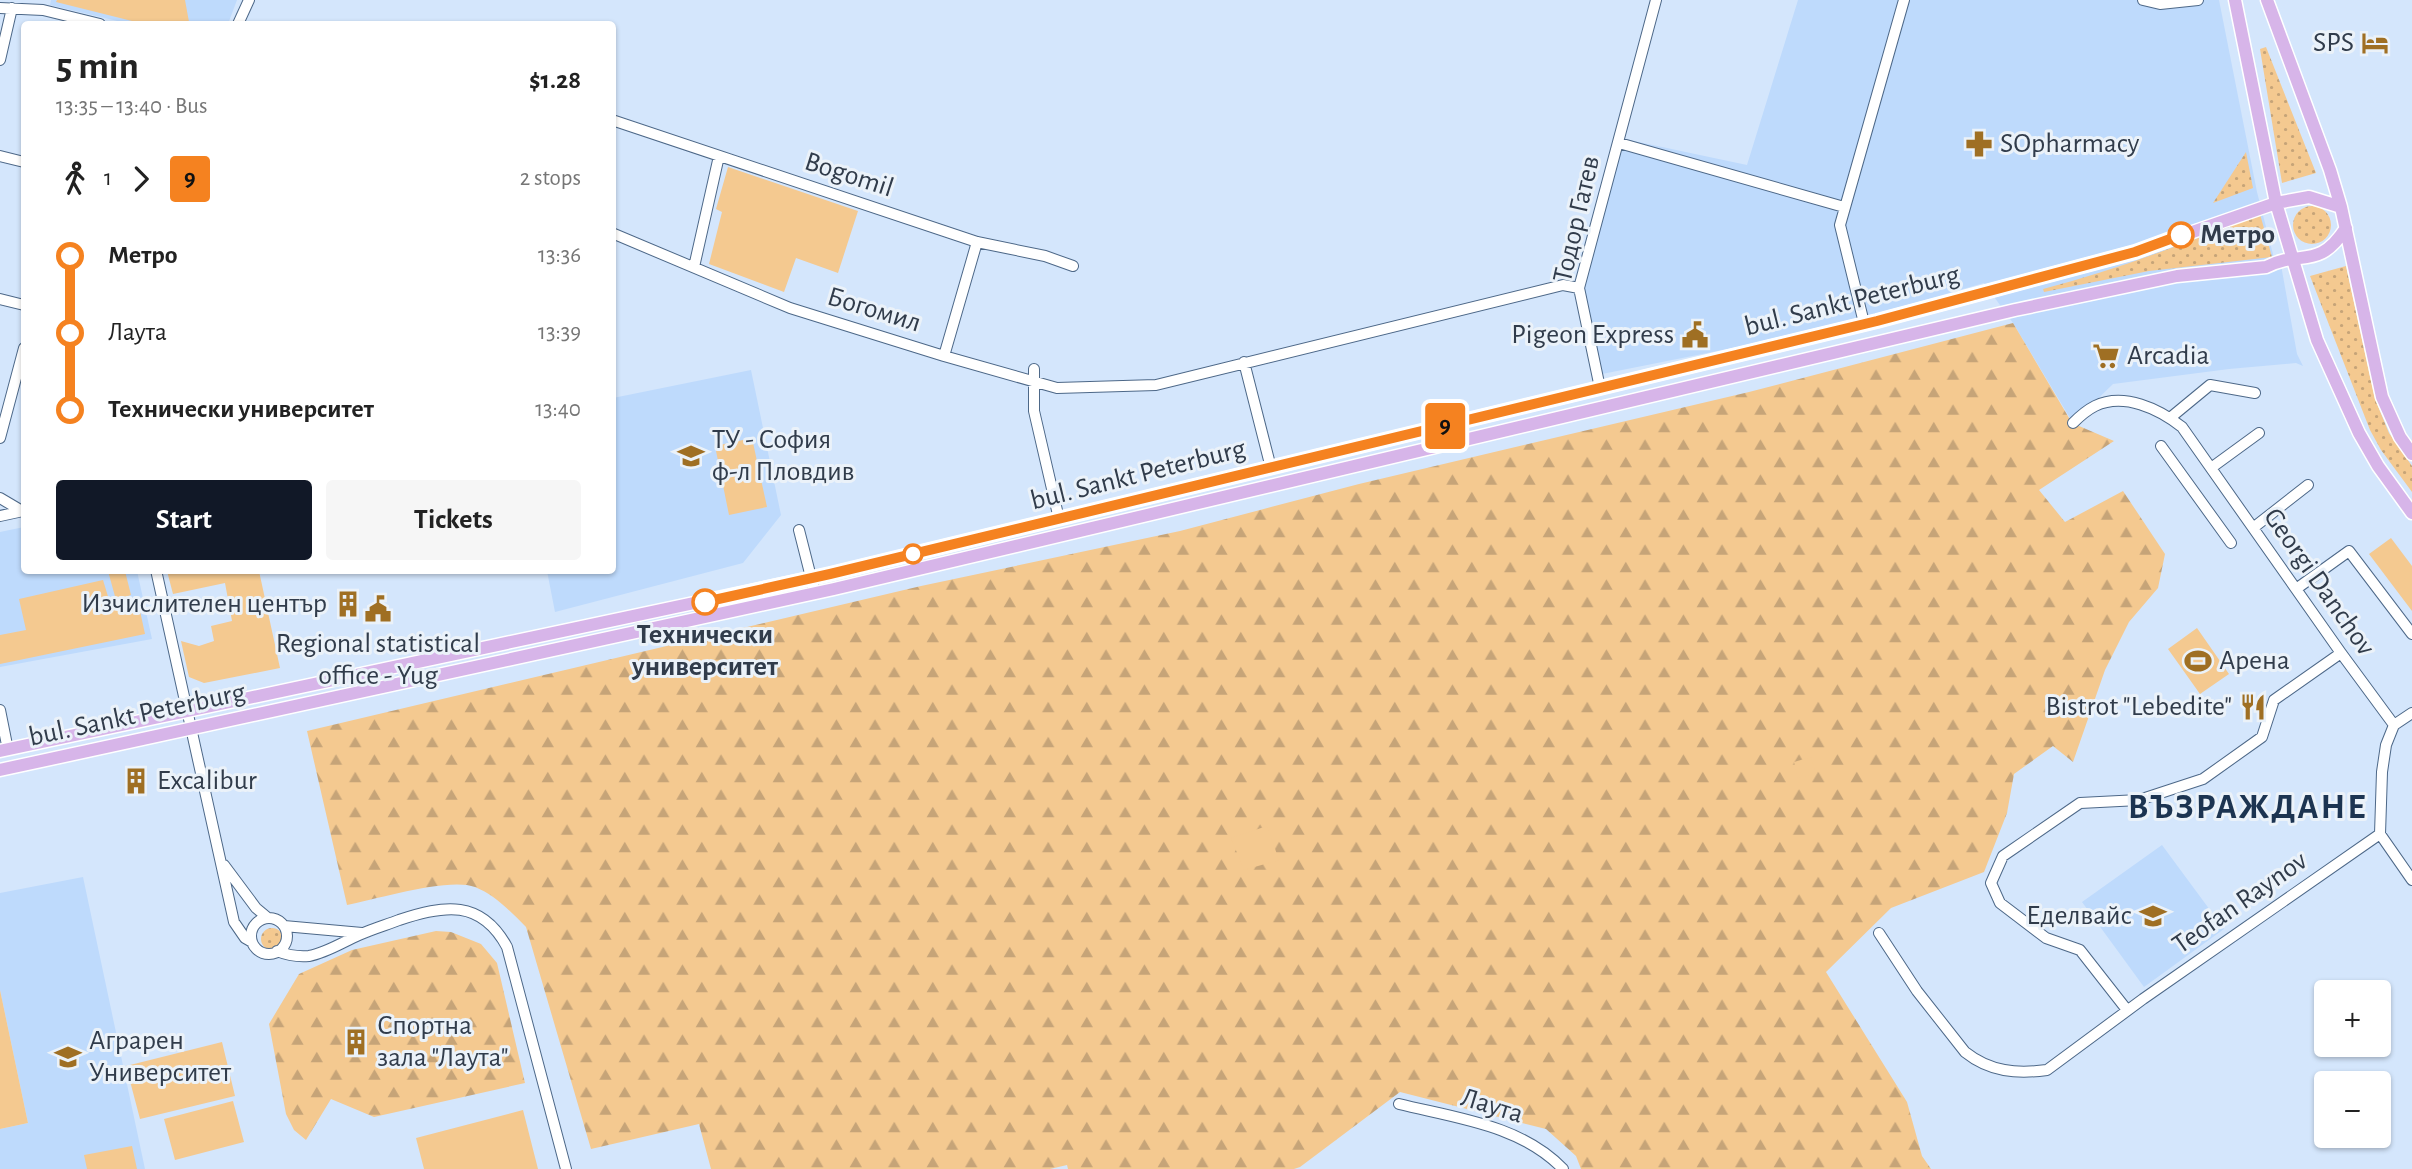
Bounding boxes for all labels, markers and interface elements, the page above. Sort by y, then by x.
hotel icon: SPS [2360,28,2390,58]
place label: SPS [2313,29,2354,57]
text: 5 min [56,48,139,86]
text: $1.28 [529,67,581,93]
text: 13:35 – 13:40 · Bus [56,95,208,118]
pharmacy icon: SOpharmacy [1964,129,1994,159]
place label: SOpharmacy [2000,130,2140,158]
street label: Bogomil [801,148,897,202]
street label: Тодор Гатев [1549,153,1605,285]
icon: walk [56,160,94,198]
icon: forward [122,160,160,198]
text: 1 [104,167,112,190]
text: 9 [184,167,196,191]
text: 2 stops [520,167,581,190]
place label: Метро [2200,221,2275,249]
marker: Метро [2168,222,2194,248]
text: Метро [108,242,178,268]
text: 13:36 [538,244,581,267]
street label: bul. Sankt Peterburg [1742,261,1963,341]
street label: Богомил [824,282,924,338]
text: Лаута [108,319,167,345]
public building icon: Pigeon Express [1680,320,1710,350]
text: 13:39 [538,321,581,344]
place label: Pigeon Express [1511,321,1674,349]
supermarket icon: Arcadia [2091,341,2121,371]
place label: Arcadia [2127,342,2210,370]
text: Технически университет [108,396,374,422]
text: 13:40 [535,398,581,421]
line badge: 9 [1422,403,1468,449]
text: 9 [1439,414,1451,438]
place label: ТУ - София ф-л Пловдив [712,426,855,486]
street label: bul. Sankt Peterburg [1028,435,1249,515]
school or university icon: ТУ - София ф-л Пловдив [676,441,706,471]
button: Start [56,480,312,560]
button: Tickets [326,480,581,560]
street label: Georgi Danchov [2258,503,2380,661]
unlabelled marker [903,544,923,564]
building icon: Изчислителен център [333,589,363,619]
marker: Технически университет [692,589,718,615]
place label: Изчислителен център [81,590,327,618]
public building icon: Regional statistical office - Yug [363,594,393,624]
place label: Технически университет [631,621,779,681]
place label: Regional statistical office - Yug [276,630,480,690]
sports icon: Арена [2183,646,2213,676]
place label: Арена [2219,647,2290,675]
street label: bul. Sankt Peterburg [26,678,248,752]
restaurant icon: Bistrot "Lebedite" [2238,692,2268,722]
place label: Bistrot "Lebedite" [2045,693,2232,721]
building icon: Excalibur [121,766,151,796]
place label: Excalibur [157,767,257,795]
district label: ВЪЗРАЖДАНЕ [2128,790,2368,825]
street label: Teofan Raynov [2168,846,2312,960]
school or university icon: Еделвайс [2138,901,2168,931]
place label: Еделвайс [2026,902,2132,930]
map controls [2314,980,2391,1148]
button: + [2314,980,2391,1057]
place label: Спортна зала "Лаута" [377,1012,509,1072]
place label: Аграрен Университет [89,1027,232,1087]
building icon: Спортна зала "Лаута" [341,1027,371,1057]
school or university icon: Аграрен Университет [53,1042,83,1072]
button: − [2314,1071,2391,1148]
street label: Лаута [1458,1083,1527,1129]

